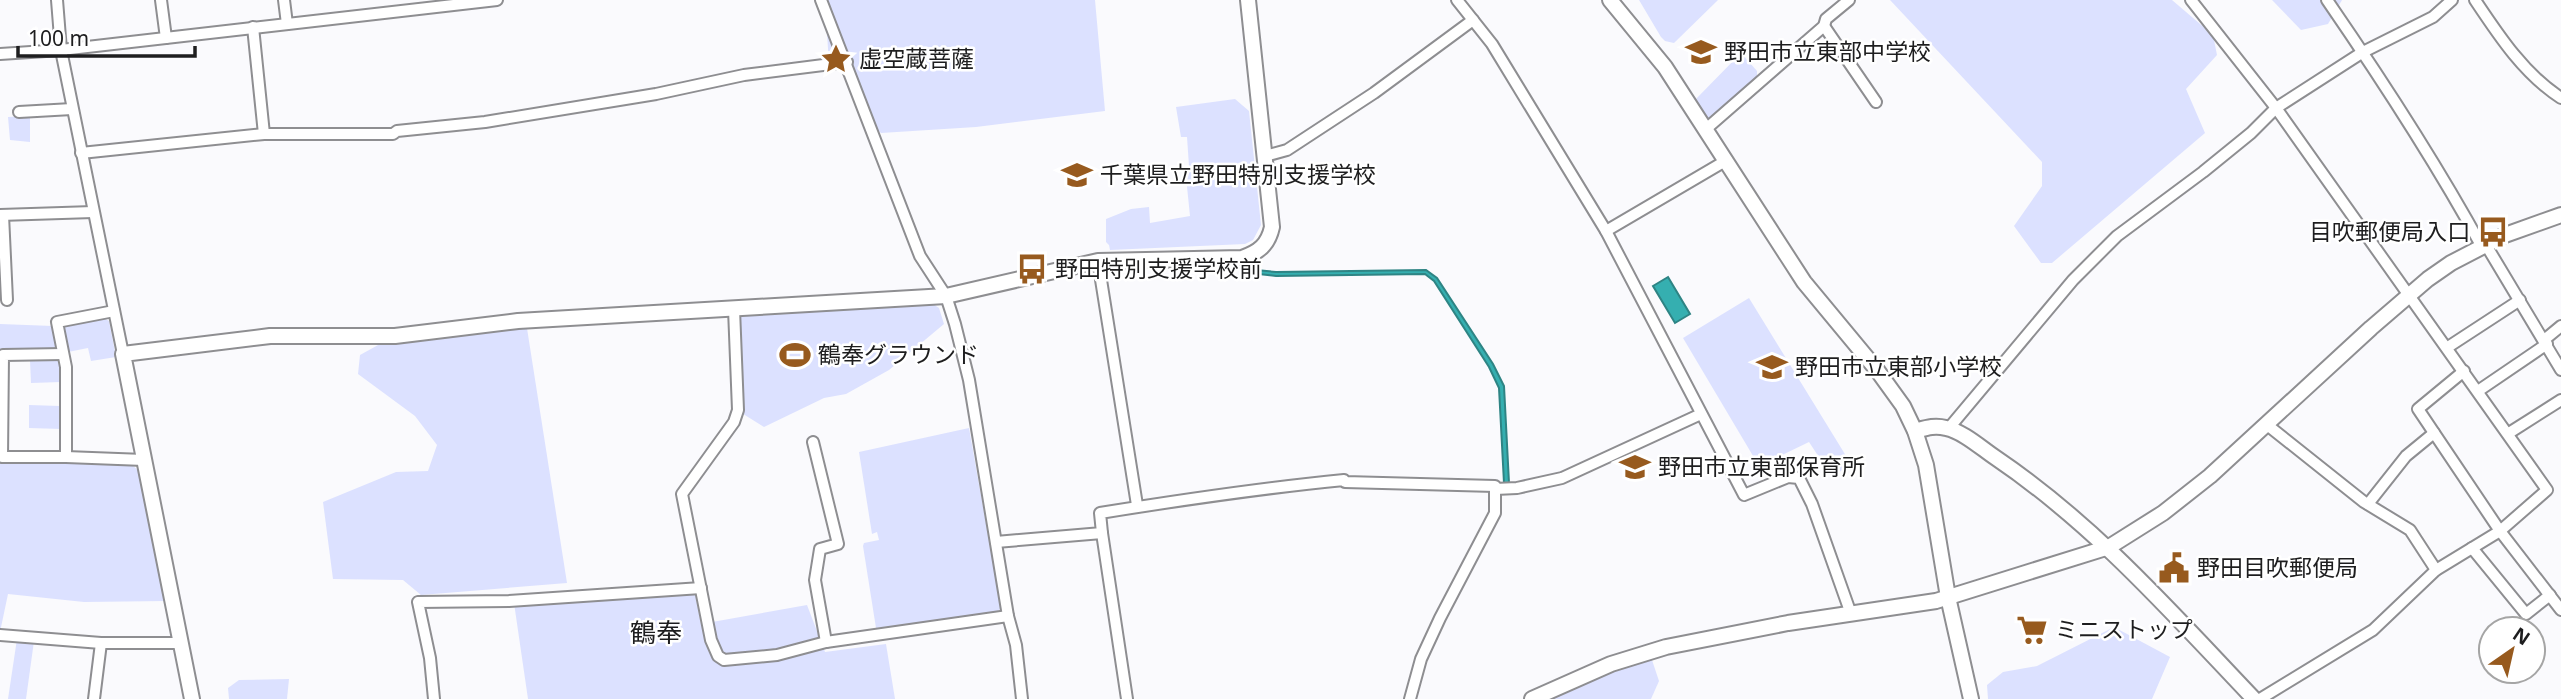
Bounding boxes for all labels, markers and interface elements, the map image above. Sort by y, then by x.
scale bar [18,14,194,58]
text: 100 m [28,24,89,52]
school or university icon: 野田市立東部中学校 [1684,35,1718,69]
place label: 野田市立東部中学校 [1724,35,1931,67]
place icon: 虚空蔵菩薩 [819,42,853,76]
place label: 虚空蔵菩薩 [859,42,974,74]
school or university icon: 千葉県立野田特別支援学校 [1060,158,1094,192]
place label: 千葉県立野田特別支援学校 [1100,158,1376,190]
place label: 目吹郵便局入口 [2309,215,2470,247]
bus stop icon: 目吹郵便局入口 [2476,215,2510,249]
bus stop icon: 野田特別支援学校前 [1015,252,1049,286]
place label: 野田特別支援学校前 [1055,252,1262,284]
sports icon: 鶴奉グラウンド [778,338,812,372]
place label: 鶴奉グラウンド [818,338,979,370]
school or university icon: 野田市立東部小学校 [1755,350,1789,384]
place label: 野田市立東部小学校 [1795,350,2002,382]
school or university icon: 野田市立東部保育所 [1618,450,1652,484]
place label: 野田市立東部保育所 [1658,450,1865,482]
public building icon: 野田目吹郵便局 [2157,551,2191,585]
place label: 野田目吹郵便局 [2197,551,2358,583]
supermarket icon: ミニストップ [2015,613,2049,647]
place label: ミニストップ [2055,613,2193,645]
district label: 鶴奉 [630,614,682,650]
north arrow [2477,615,2547,685]
text: N [2508,621,2535,651]

